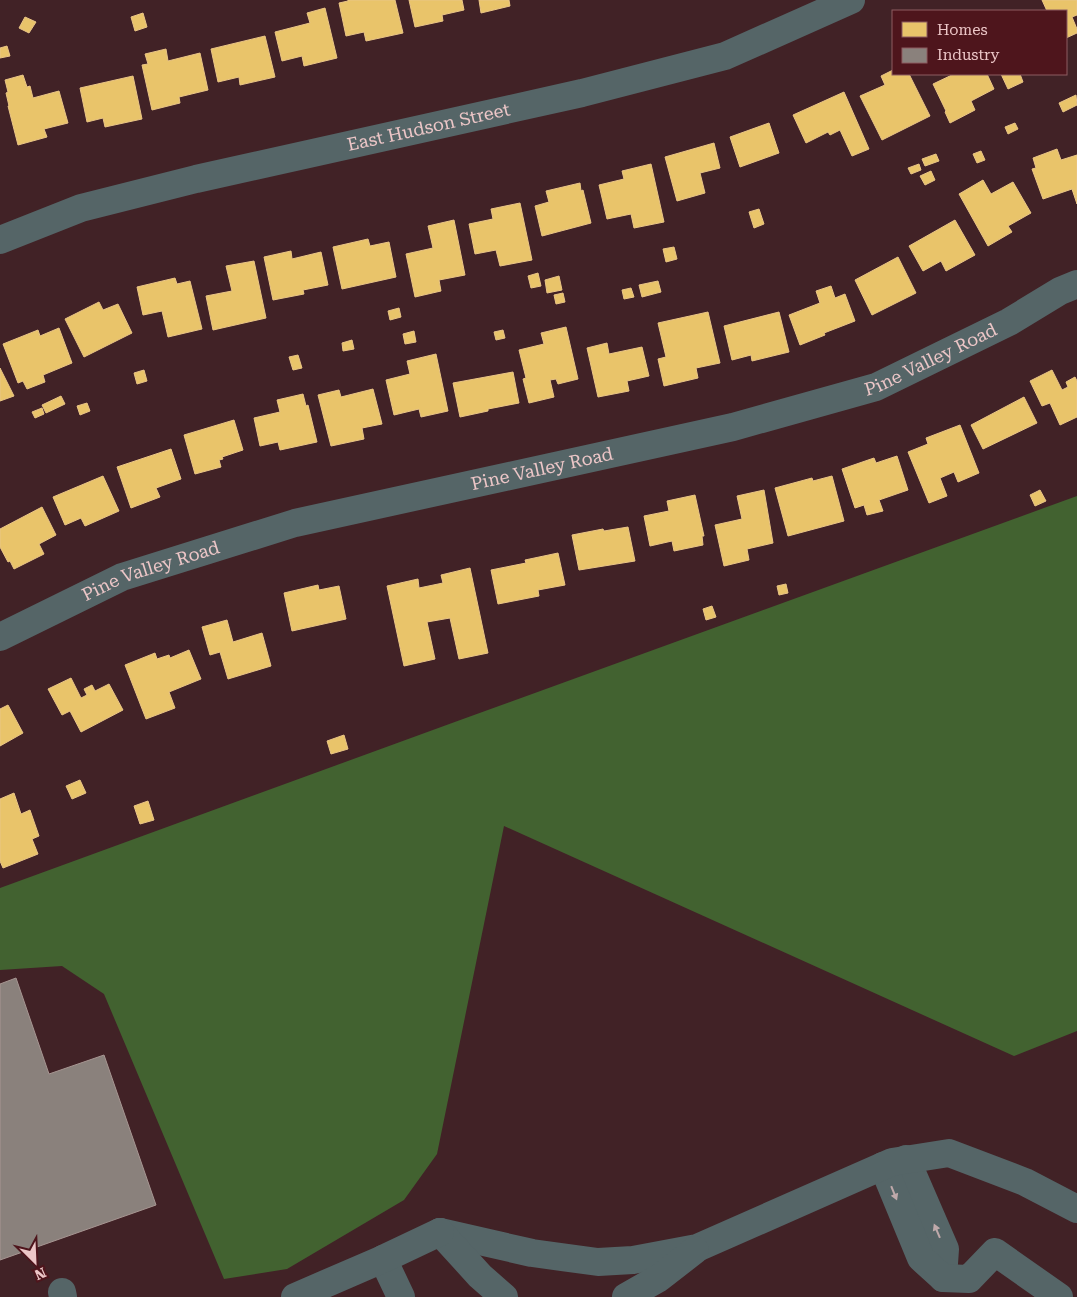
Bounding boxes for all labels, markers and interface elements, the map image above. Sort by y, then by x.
legend [892,10,1067,75]
text: Homes [937,21,988,39]
text: Industry [937,46,999,64]
street label: East Hudson Street [345,98,512,155]
street label: Pine Valley Road [862,318,1001,400]
street label: Pine Valley Road [469,443,615,494]
street label: Pine Valley Road [78,536,222,605]
one-way arrow [891,1186,899,1200]
one-way arrow [933,1224,941,1238]
north arrow [10,1237,60,1287]
text: N [32,1264,48,1283]

